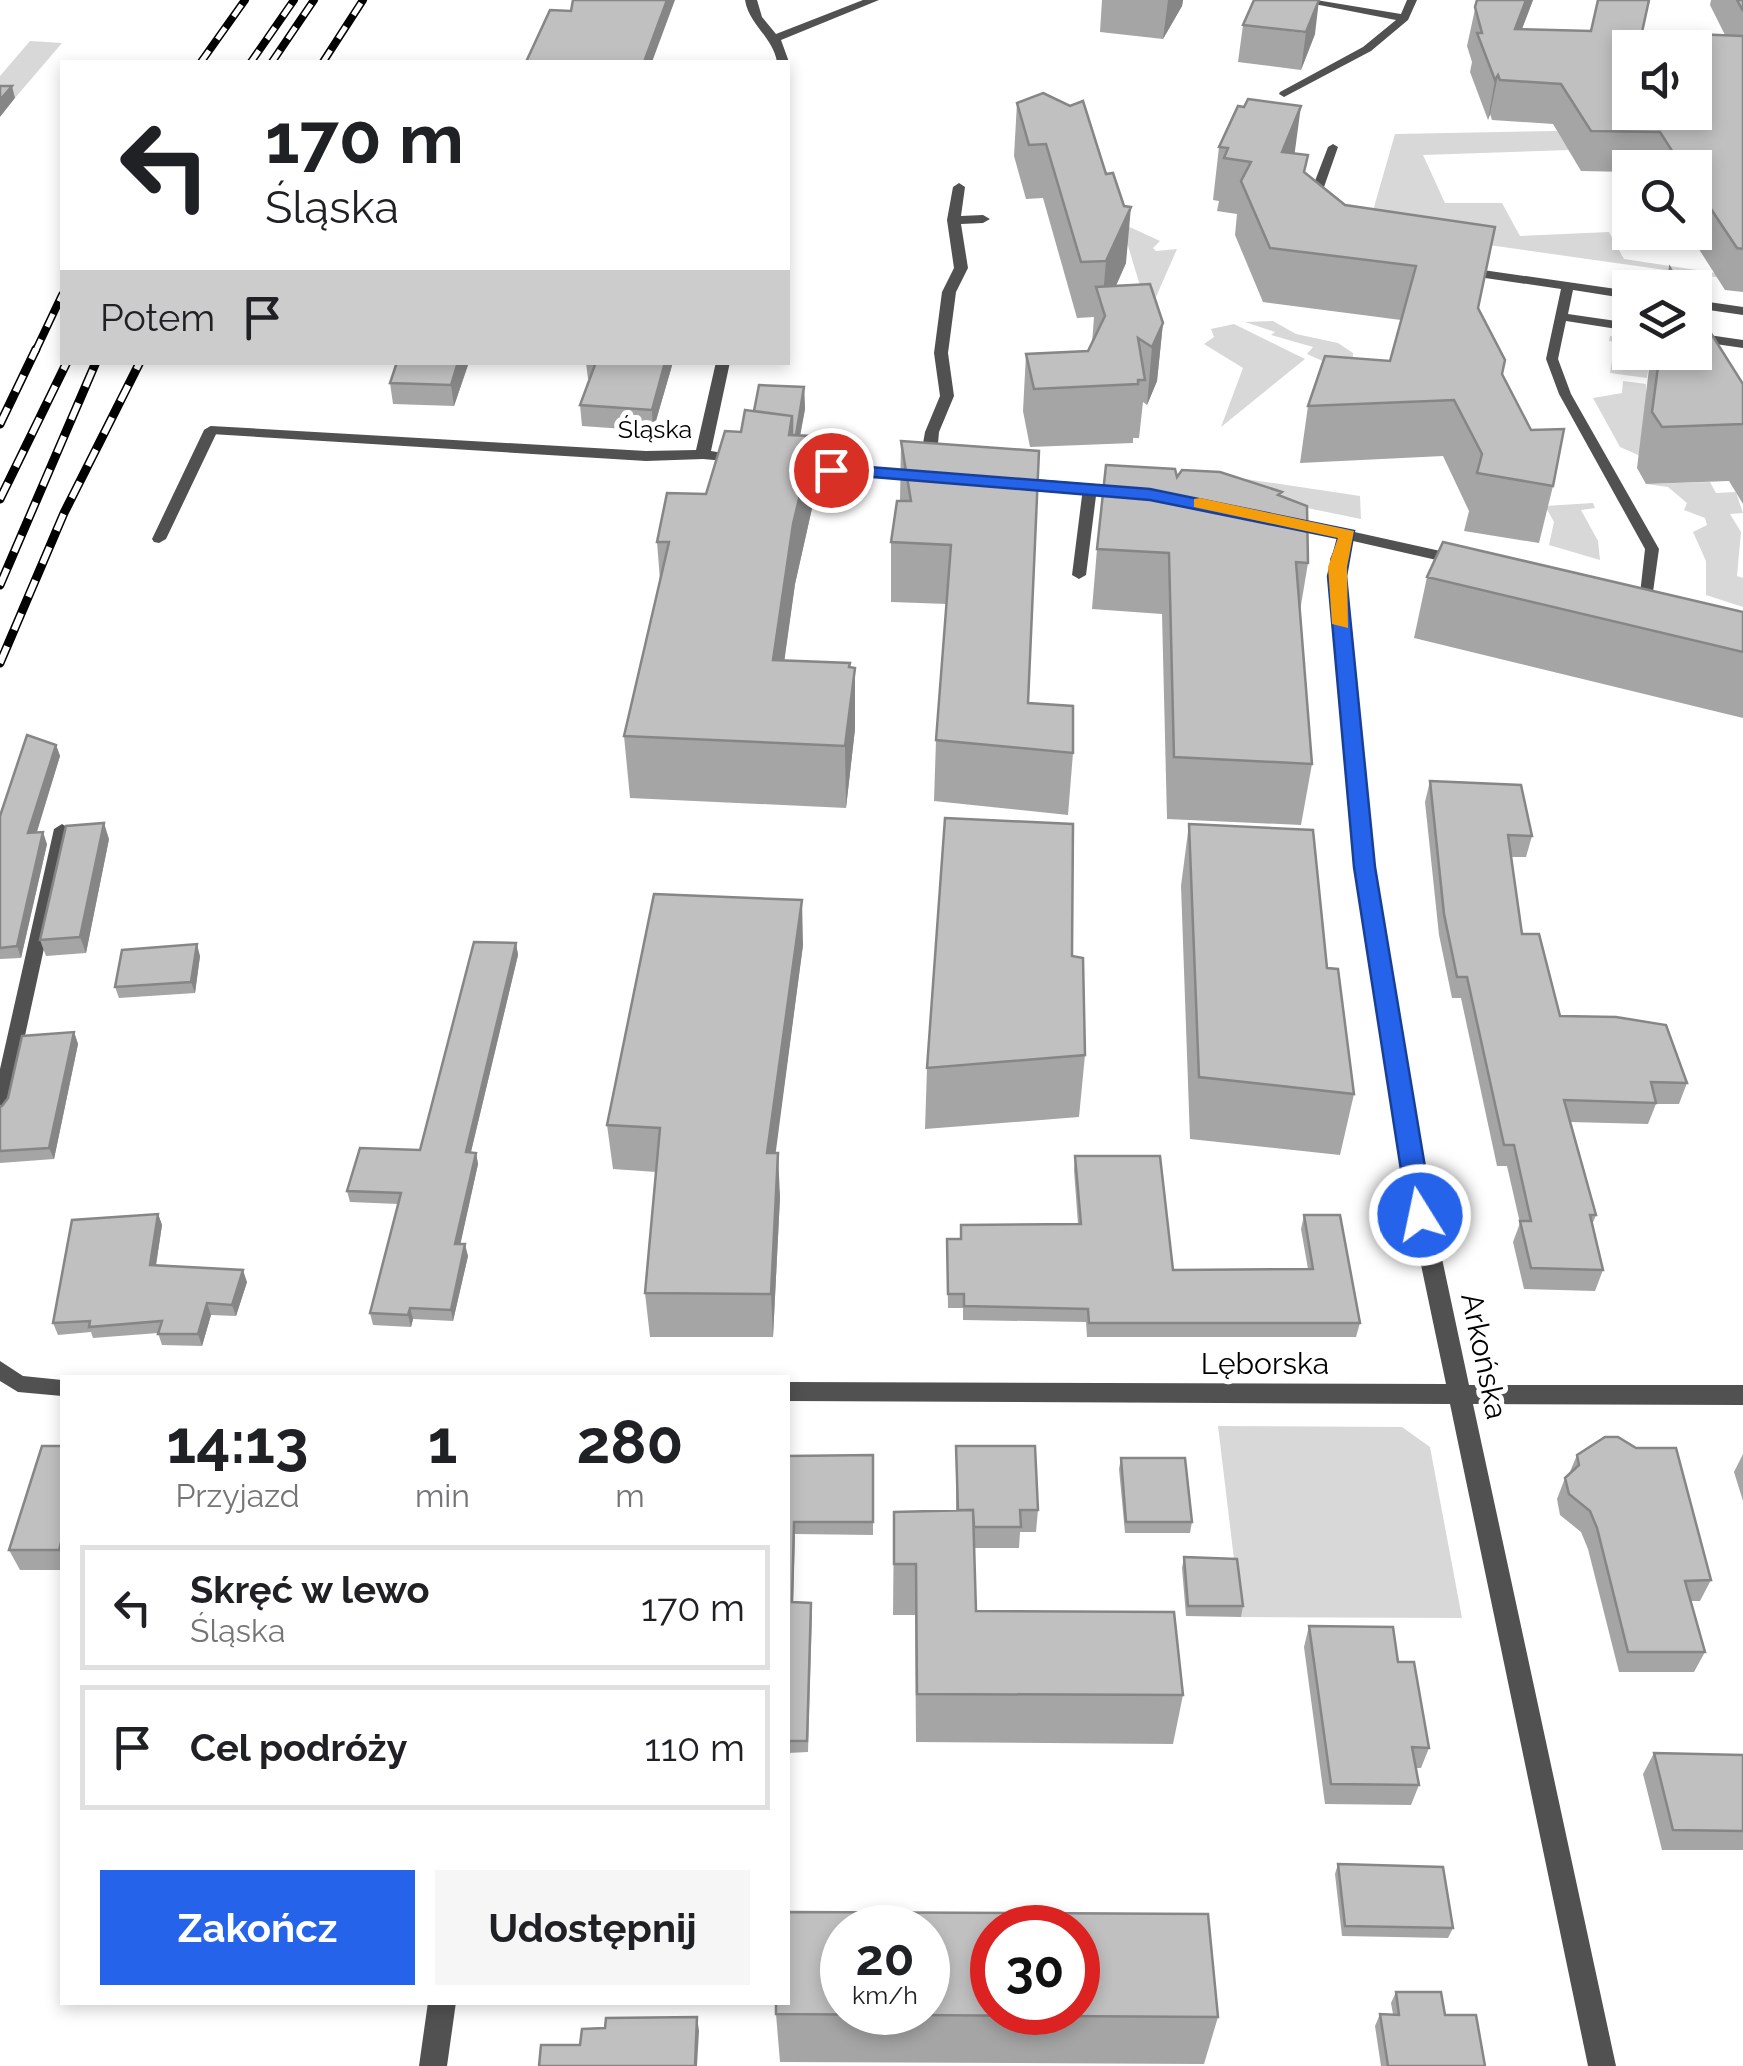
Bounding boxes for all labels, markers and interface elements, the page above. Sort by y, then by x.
map controls [1612,30,1712,370]
button: sound [1612,30,1712,130]
text: 170 m [265,97,464,179]
icon: left [100,100,230,230]
button: search [1612,150,1712,250]
text: Śląska [265,181,399,234]
button: layers [1612,270,1712,370]
icon: arrive [235,290,290,345]
text: Potem [100,295,215,340]
street label: Śląska [618,414,692,444]
pin [789,428,874,513]
icon: arrive [804,443,859,498]
position arrow [1368,1163,1472,1267]
street label: Arkońska [1454,1290,1515,1422]
street label: Lęborska [1201,1346,1329,1381]
text: 14:13 [167,1407,308,1477]
text: 1 [428,1407,457,1477]
text: 280 [577,1407,683,1477]
text: Przyjazd [175,1477,300,1514]
text: min [415,1477,470,1514]
text: m [615,1477,645,1514]
text: Skręć w lewo [190,1567,430,1612]
icon: left [105,1580,160,1635]
text: 170 m [641,1585,745,1630]
text: Śląska [190,1612,285,1649]
icon: arrive [105,1720,160,1775]
text: Cel podróży [190,1725,407,1770]
text: 110 m [645,1725,745,1770]
button: Zakończ [100,1870,415,1985]
button: Udostępnij [435,1870,750,1985]
speed limit sign: 30 [970,1905,1100,2035]
text: 20 [856,1928,914,1987]
text: km/h [852,1980,918,2010]

